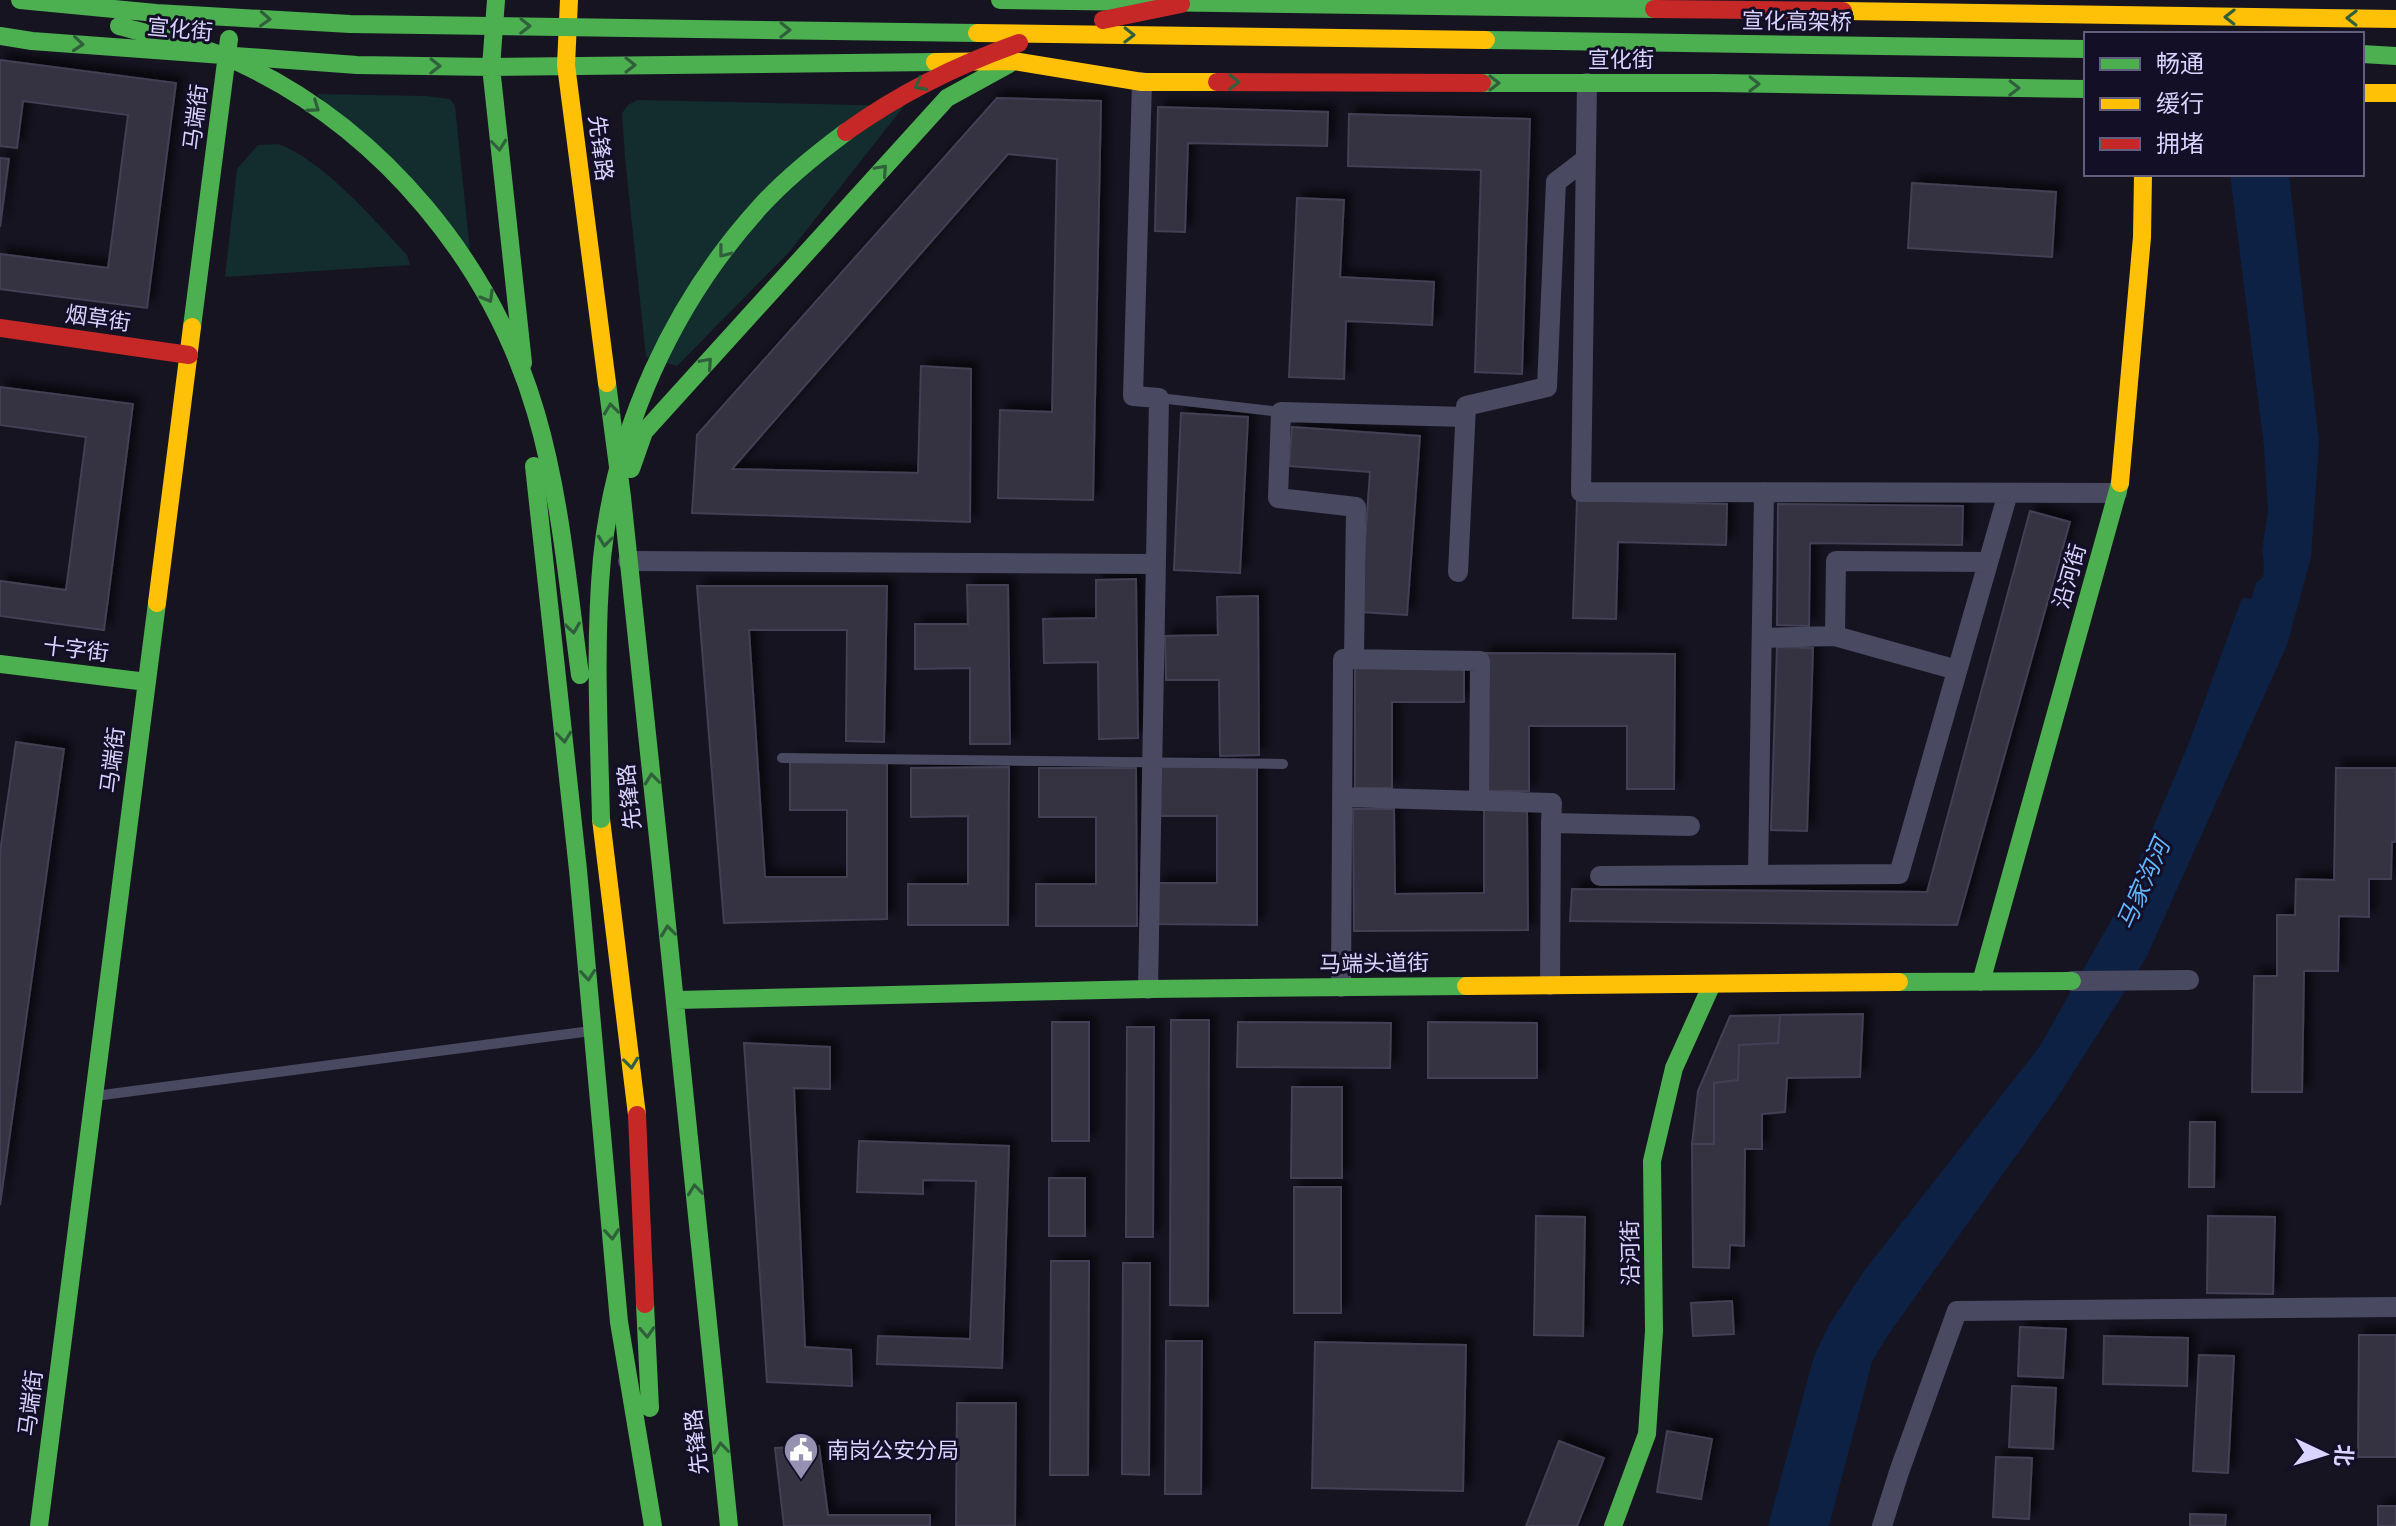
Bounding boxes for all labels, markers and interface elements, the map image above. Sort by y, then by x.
street label: 宣化高架桥 [1742,4,1852,38]
one-way arrow [2223,8,2236,26]
street label: 宣化街 [146,10,214,48]
one-way arrow [259,10,272,27]
one-way arrow [2345,10,2358,27]
one-way arrow [519,17,532,35]
one-way arrow [779,21,792,39]
one-way arrow [1123,26,1136,44]
legend [2084,32,2364,176]
one-way arrow [72,36,85,53]
street label: 宣化街 [1588,43,1654,75]
text: 畅通 [2156,46,2204,81]
one-way arrow [624,56,637,74]
one-way arrow [429,58,442,75]
one-way arrow [1228,73,1241,91]
one-way arrow [1488,74,1501,92]
one-way arrow [915,75,929,91]
one-way arrow [1748,75,1761,93]
one-way arrow [2008,79,2021,97]
street label: 马端街 [175,82,215,152]
text: 缓行 [2156,86,2204,121]
one-way arrow [305,97,320,112]
street label: 先锋路 [581,113,621,183]
text: 拥堵 [2156,126,2204,161]
one-way arrow [491,139,508,152]
one-way arrow [872,165,887,179]
one-way arrow [719,243,733,258]
one-way arrow [478,288,494,302]
street label: 烟草街 [63,298,133,338]
one-way arrow [697,357,712,372]
one-way arrow [602,402,619,415]
one-way arrow [596,535,613,548]
street label: 沿河街 [2045,540,2093,612]
one-way arrow [564,621,581,634]
street label: 十字街 [41,629,111,669]
street label: 马端街 [92,725,132,795]
one-way arrow [555,731,572,744]
street label: 先锋路 [610,763,648,831]
one-way arrow [643,772,660,785]
water label: 马家沟河 [2107,829,2180,935]
one-way arrow [660,924,677,937]
street label: 马端头道街 [1319,946,1429,980]
one-way arrow [579,969,596,982]
one-way arrow [622,1056,639,1070]
one-way arrow [687,1183,704,1196]
street label: 沿河街 [1613,1220,1647,1286]
one-way arrow [603,1228,620,1241]
one-way arrow [638,1326,655,1339]
street label: 马端街 [10,1368,50,1438]
street label: 先锋路 [677,1408,715,1476]
north arrow [2284,1414,2364,1494]
public building icon: 南岗公安分局 [782,1431,820,1481]
place label: 南岗公安分局 [827,1434,959,1466]
one-way arrow [713,1441,730,1454]
text: 北 [2327,1443,2361,1467]

